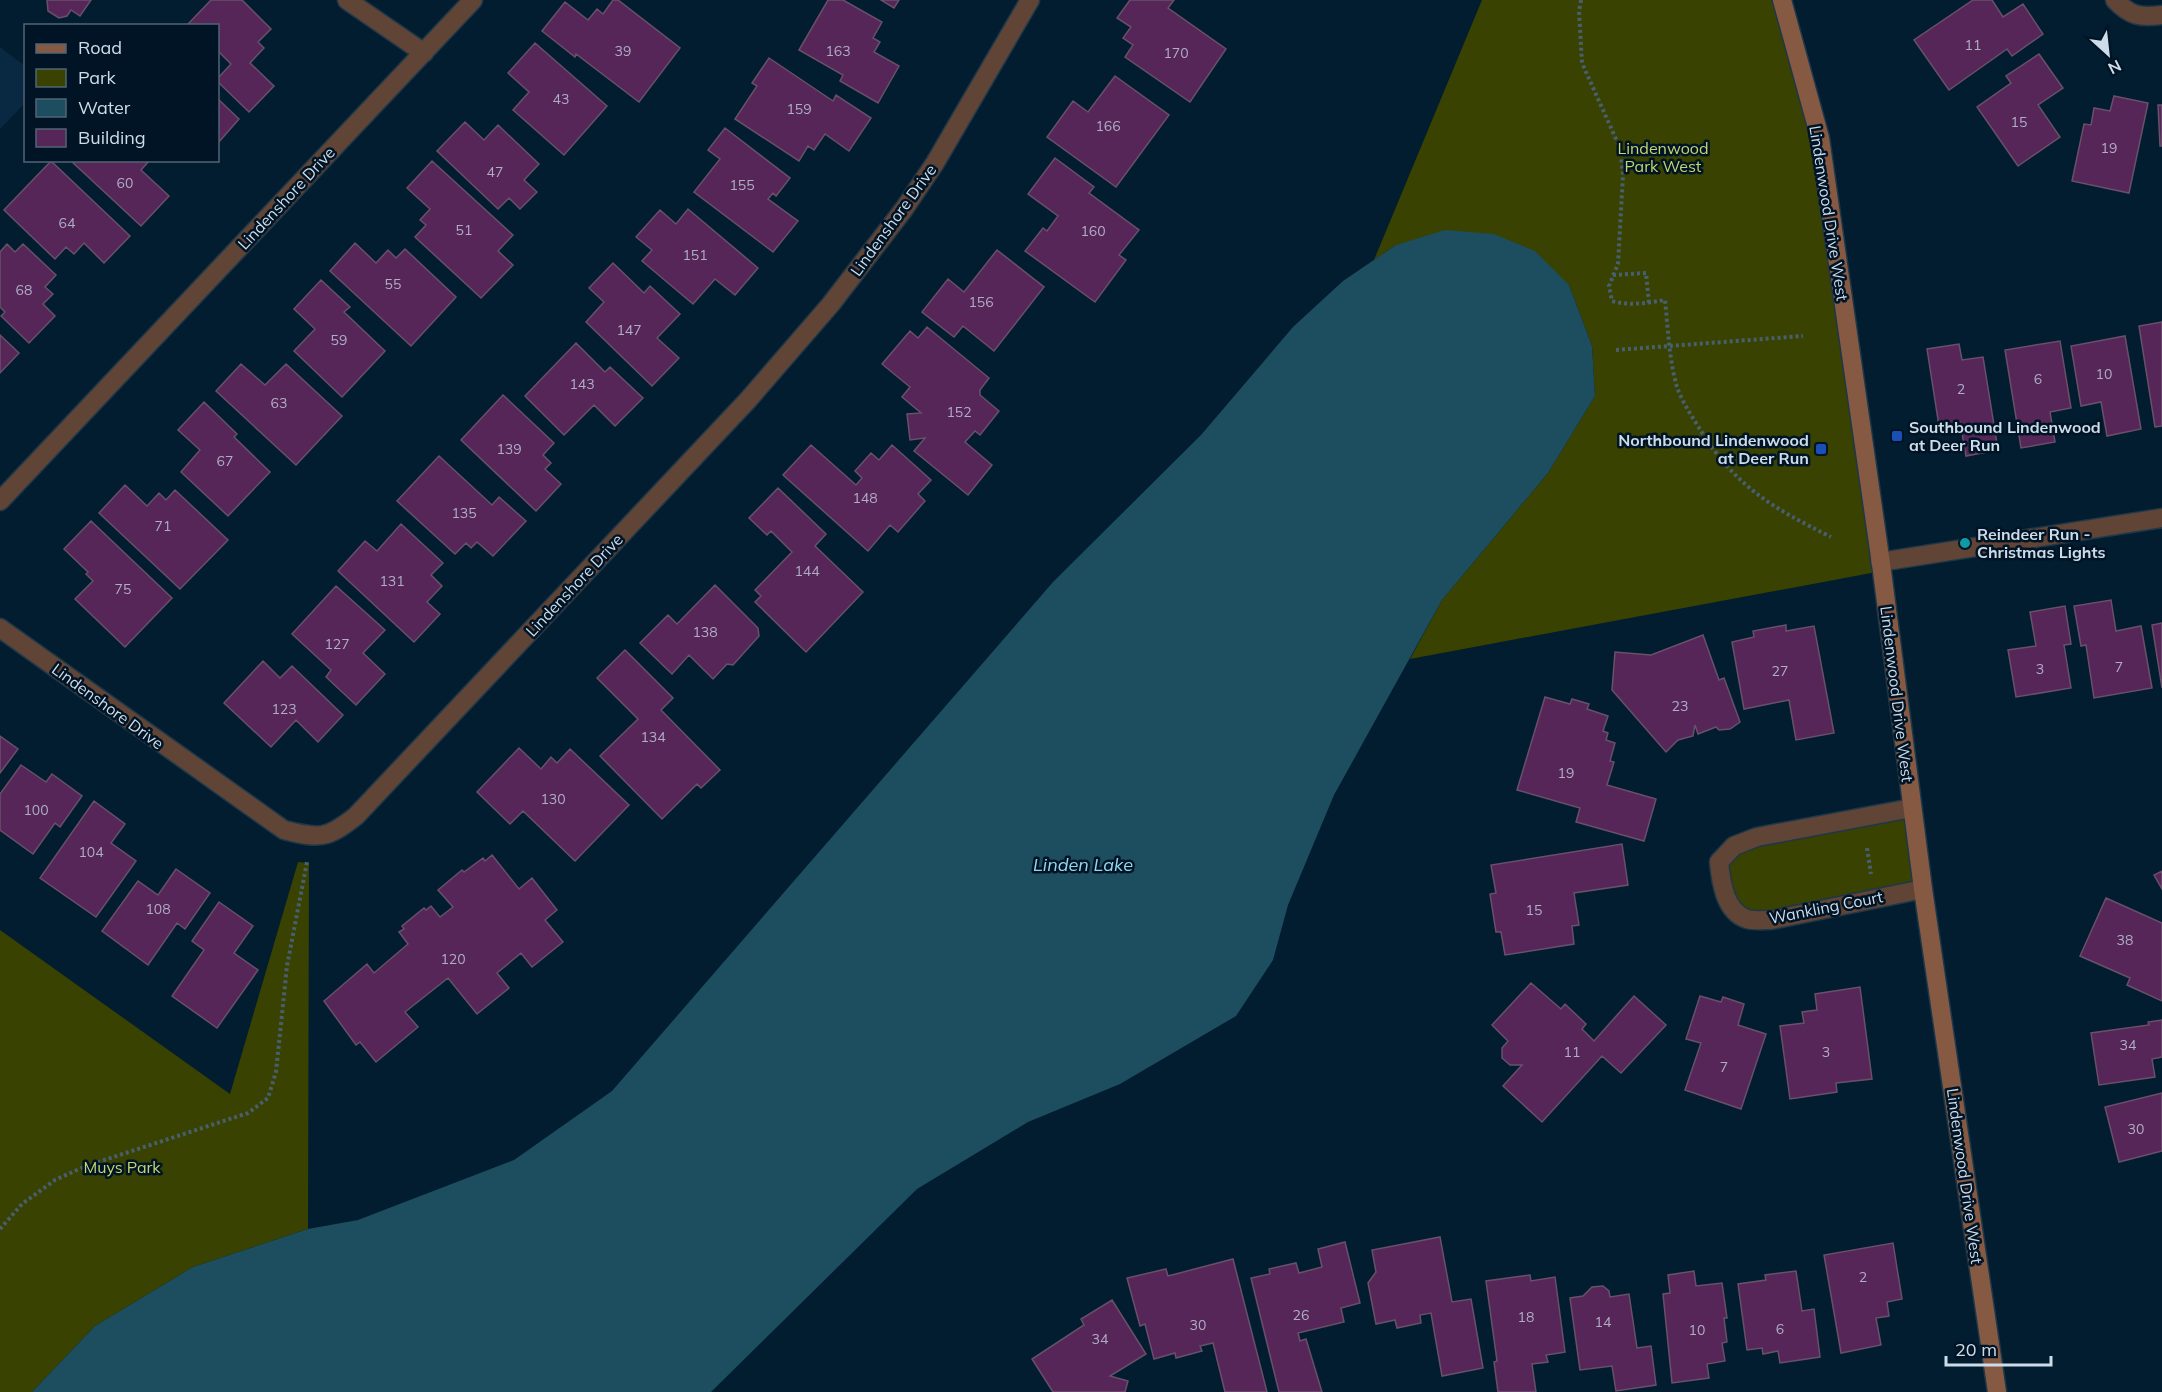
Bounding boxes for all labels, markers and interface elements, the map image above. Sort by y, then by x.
legend [24,24,219,162]
north arrow [2078,24,2138,84]
text: Road [78,36,122,59]
house number: 11 [1965,36,1981,54]
house number: 39 [615,42,631,60]
house number: 163 [825,42,851,60]
house number: 170 [1163,44,1189,62]
text: N [2105,56,2125,79]
text: Park [78,66,117,89]
house number: 43 [553,90,569,108]
text: Water [78,96,131,119]
house number: 159 [786,100,812,118]
house number: 15 [2011,113,2027,131]
house number: 166 [1095,117,1121,135]
street label: Lindenwood Drive West [1805,124,1853,302]
text: Building [78,126,146,149]
park label: Lindenwood Park West [1617,138,1709,176]
house number: 19 [2101,139,2117,157]
street label: Lindenshore Drive [233,142,339,254]
street label: Lindenshore Drive [846,160,940,280]
house number: 47 [487,163,503,181]
house number: 60 [117,174,133,192]
house number: 155 [729,176,755,194]
house number: 64 [59,214,76,232]
house number: 51 [456,221,472,239]
house number: 160 [1080,222,1106,240]
house number: 151 [682,246,708,264]
house number: 55 [385,275,401,293]
house number: 68 [16,281,32,299]
house number: 156 [968,293,994,311]
house number: 147 [616,321,642,339]
house number: 59 [331,331,347,349]
house number: 10 [2096,365,2112,383]
house number: 6 [2034,370,2042,388]
house number: 143 [569,375,595,393]
house number: 2 [1957,380,1965,398]
house number: 63 [271,394,287,412]
house number: 152 [946,403,972,421]
place label: Southbound Lindenwood at Deer Run [1909,417,2101,455]
marker: Southbound Lindenwood at Deer Run [1890,429,1904,443]
place label: Northbound Lindenwood at Deer Run [1618,430,1809,468]
house number: 139 [496,440,522,458]
marker: Northbound Lindenwood at Deer Run [1814,442,1828,456]
house number: 67 [217,452,233,470]
house number: 148 [852,489,878,507]
house number: 135 [451,504,477,522]
house number: 71 [155,517,171,535]
place label: Reindeer Run - Christmas Lights [1977,524,2106,562]
street label: Lindenshore Drive [521,529,627,641]
marker: Reindeer Run - Christmas Lights [1958,536,1972,550]
house number: 144 [794,562,820,580]
house number: 131 [379,572,405,590]
house number: 75 [115,580,131,598]
street label: Lindenwood Drive West [1876,605,1918,784]
house number: 138 [692,623,718,641]
house number: 127 [324,635,350,653]
house number: 7 [2115,658,2123,676]
street label: Lindenshore Drive [48,659,168,753]
house number: 3 [2036,660,2044,678]
house number: 27 [1772,662,1788,680]
house number: 23 [1672,697,1688,715]
house number: 123 [271,700,297,718]
house number: 134 [640,728,666,746]
house number: 19 [1558,764,1574,782]
house number: 130 [540,790,566,808]
house number: 100 [23,801,49,819]
house number: 104 [78,843,104,861]
water label: Linden Lake [1033,853,1133,876]
street label: Wankling Court [1767,886,1885,928]
house number: 108 [145,900,171,918]
house number: 15 [1526,901,1542,919]
house number: 38 [2117,931,2133,949]
house number: 120 [440,950,466,968]
house number: 34 [2120,1036,2137,1054]
house number: 11 [1564,1043,1580,1061]
house number: 3 [1822,1043,1830,1061]
house number: 7 [1720,1058,1728,1076]
street label: Lindenwood Drive West [1943,1087,1987,1266]
house number: 30 [2128,1120,2144,1138]
park label: Muys Park [83,1157,161,1177]
house number: 2 [1859,1268,1867,1286]
house number: 26 [1293,1306,1309,1324]
house number: 18 [1518,1308,1534,1326]
house number: 14 [1595,1313,1612,1331]
house number: 30 [1190,1316,1206,1334]
house number: 6 [1776,1320,1784,1338]
house number: 10 [1689,1321,1705,1339]
scale bar [1946,1329,2051,1367]
house number: 34 [1092,1330,1109,1348]
text: 20 m [1955,1338,1997,1361]

